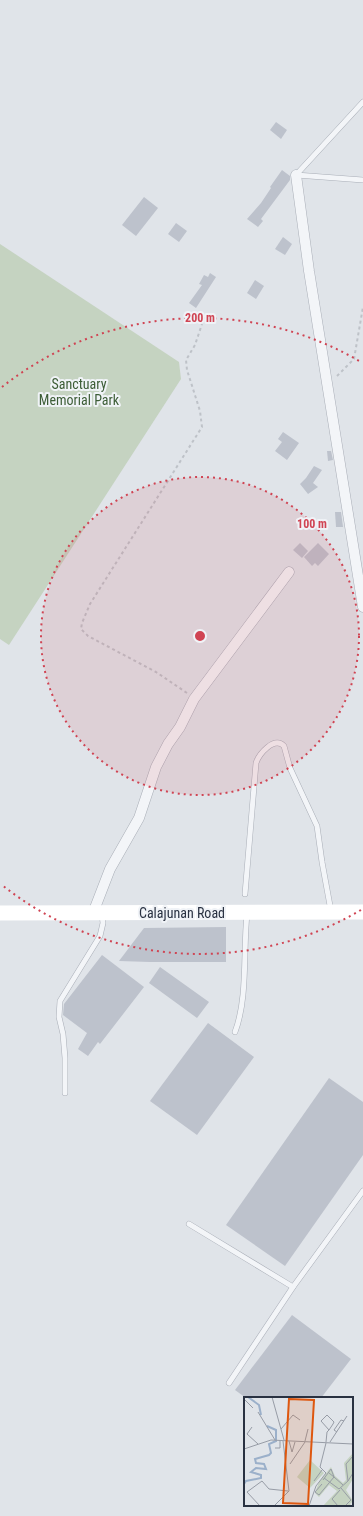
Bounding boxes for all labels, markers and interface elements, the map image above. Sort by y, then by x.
text: 200 m [185,311,215,325]
park label: Sanctuary Memorial Park [39,376,120,408]
text: 100 m [297,517,327,531]
centre of rings [193,629,207,643]
street label: Calajunan Road [139,905,225,921]
inset map [244,1397,353,1506]

